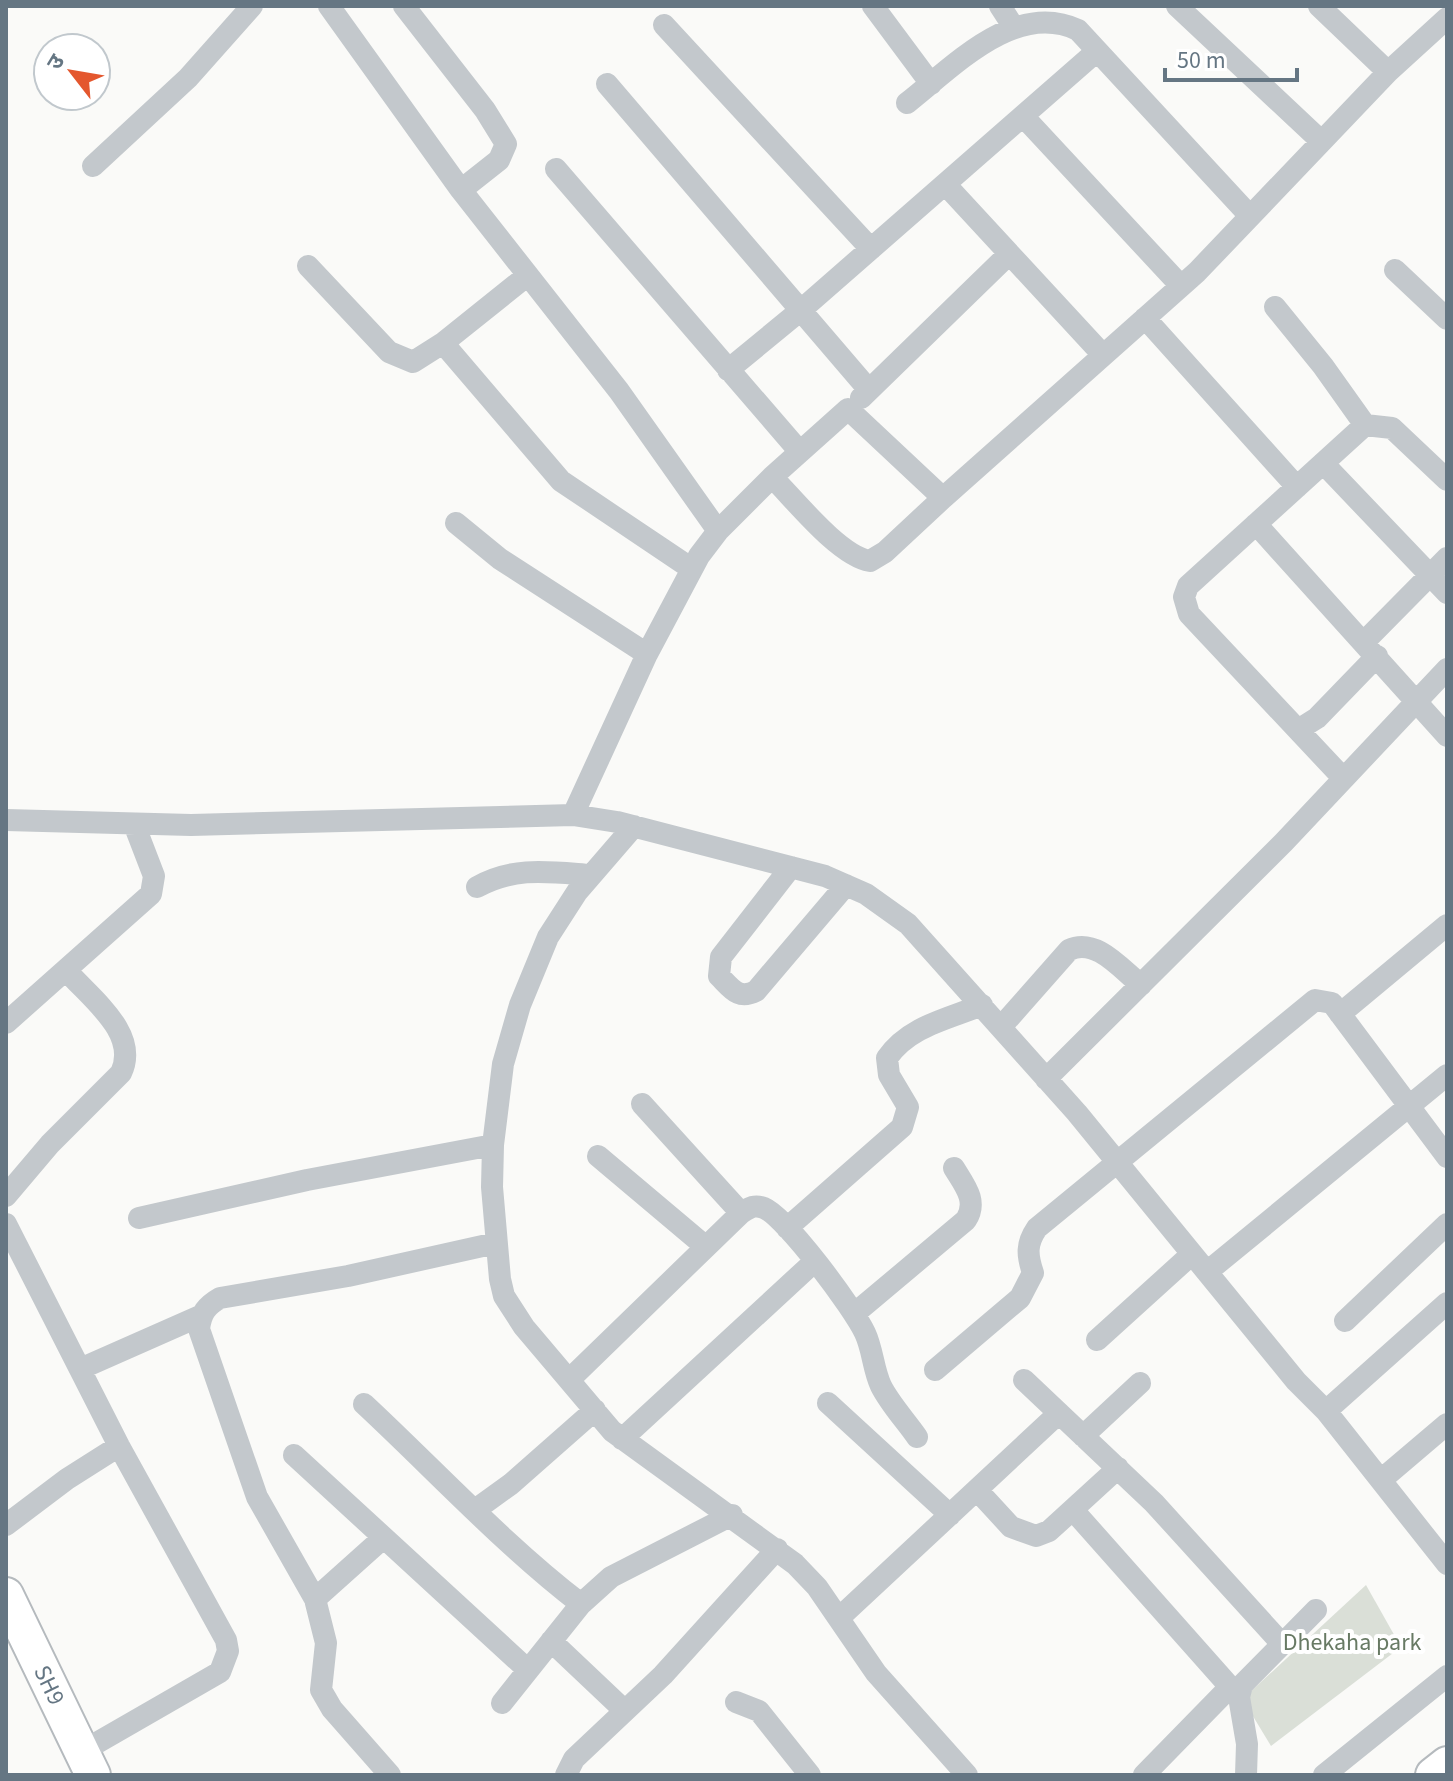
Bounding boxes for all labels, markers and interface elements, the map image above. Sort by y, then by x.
north arrow [32,32,112,112]
scale bar [1165,32,1297,82]
text: 50 m [1177,43,1226,78]
text: उ [39,47,73,76]
park label: Dhekaha park [1283,1625,1421,1660]
street label: SH9 [25,1659,74,1711]

